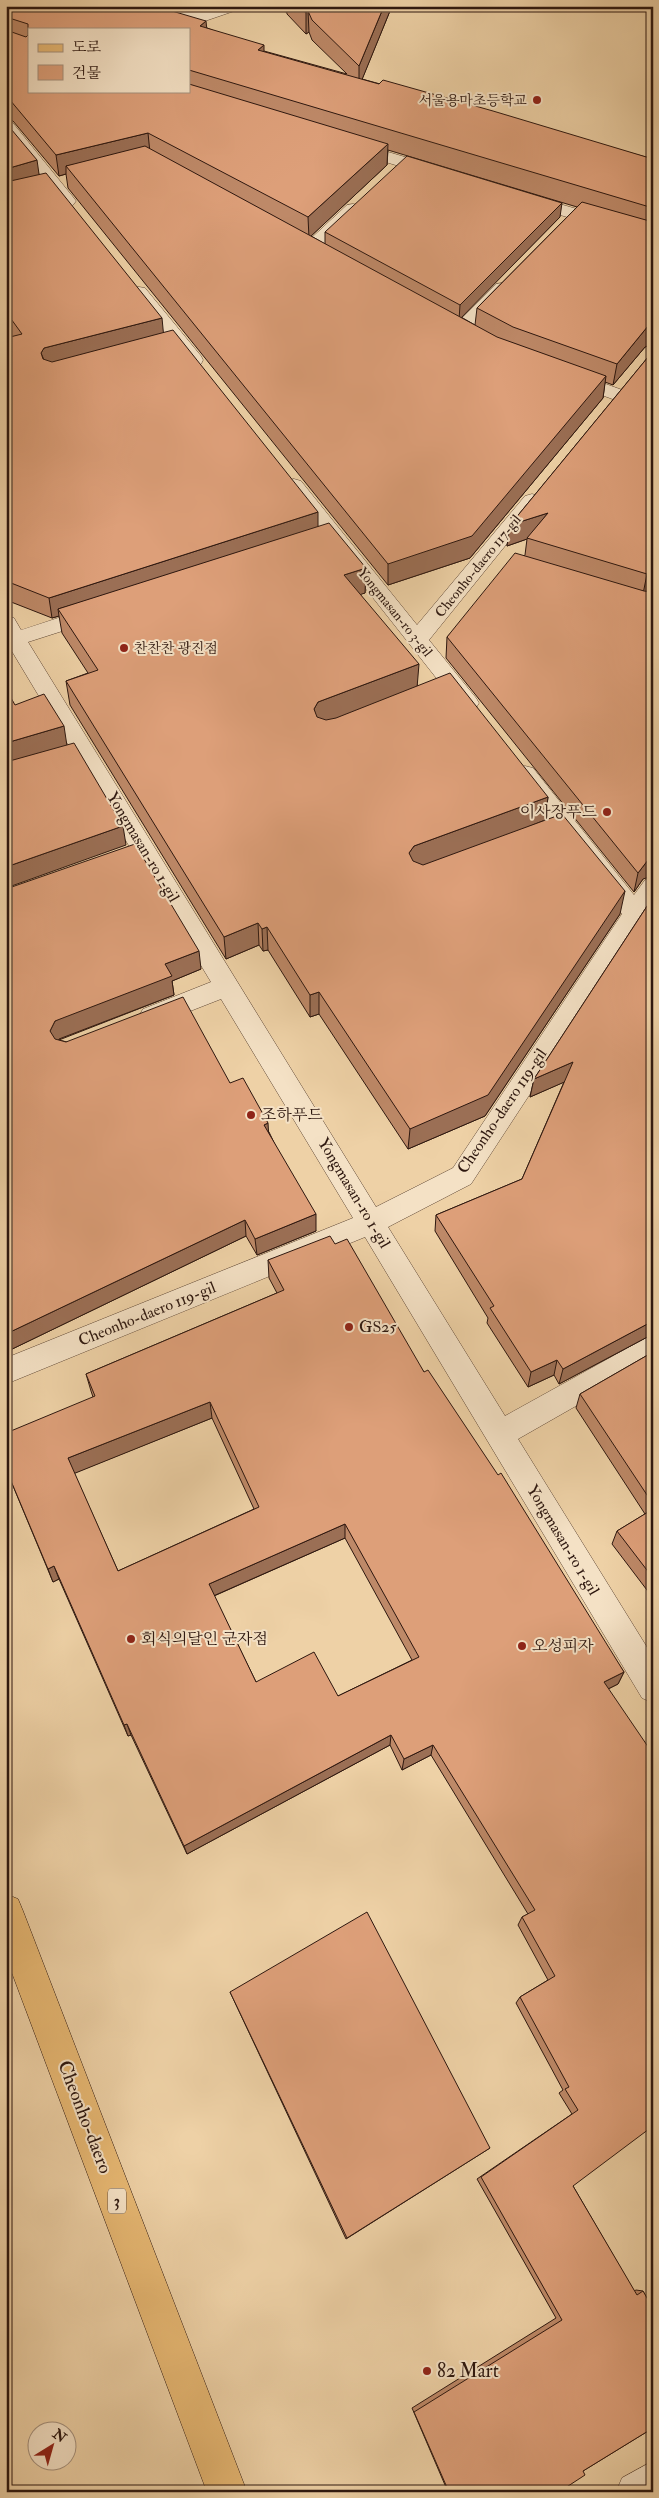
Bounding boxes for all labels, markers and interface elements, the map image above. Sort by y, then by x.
legend [28,28,190,92]
text: 도로 [72,38,101,57]
text: 건물 [72,64,101,83]
place label: 서울용마초등학교 [419,92,527,109]
marker: 서울용마초등학교 [531,94,543,106]
street label: Cheonho-daero 117-gil [431,511,525,621]
street label: Yongmasan-ro 3-gil [354,564,436,660]
place label: 찬찬찬 광진점 [134,640,218,657]
marker: 찬찬찬 광진점 [118,642,130,654]
street label: Yongmasan-ro 1-gil [102,788,184,906]
place label: 이사장푸드 [520,802,598,822]
marker: 이사장푸드 [601,806,613,818]
street label: Cheonho-daero 119-gil [453,1045,551,1177]
place label: 조하푸드 [261,1105,323,1125]
marker: 조하푸드 [245,1109,257,1121]
street label: Yongmasan-ro 1-gil [313,1134,395,1252]
street label: Cheonho-daero 119-gil [75,1277,219,1351]
place label: GS25 [359,1317,396,1337]
marker: GS25 [343,1321,355,1333]
street label: Yongmasan-ro 1-gil [522,1481,604,1599]
place label: 회식의달인 군자점 [141,1629,268,1649]
marker: 회식의달인 군자점 [125,1633,137,1645]
place label: 오성피자 [532,1636,594,1656]
marker: 오성피자 [516,1640,528,1652]
street label: Cheonho-daero [52,2057,118,2177]
road number: 3 [108,2188,126,2214]
place label: 82 Mart [437,2359,499,2383]
marker: 82 Mart [421,2365,433,2377]
north arrow [28,2420,78,2470]
text: N [49,2425,70,2447]

